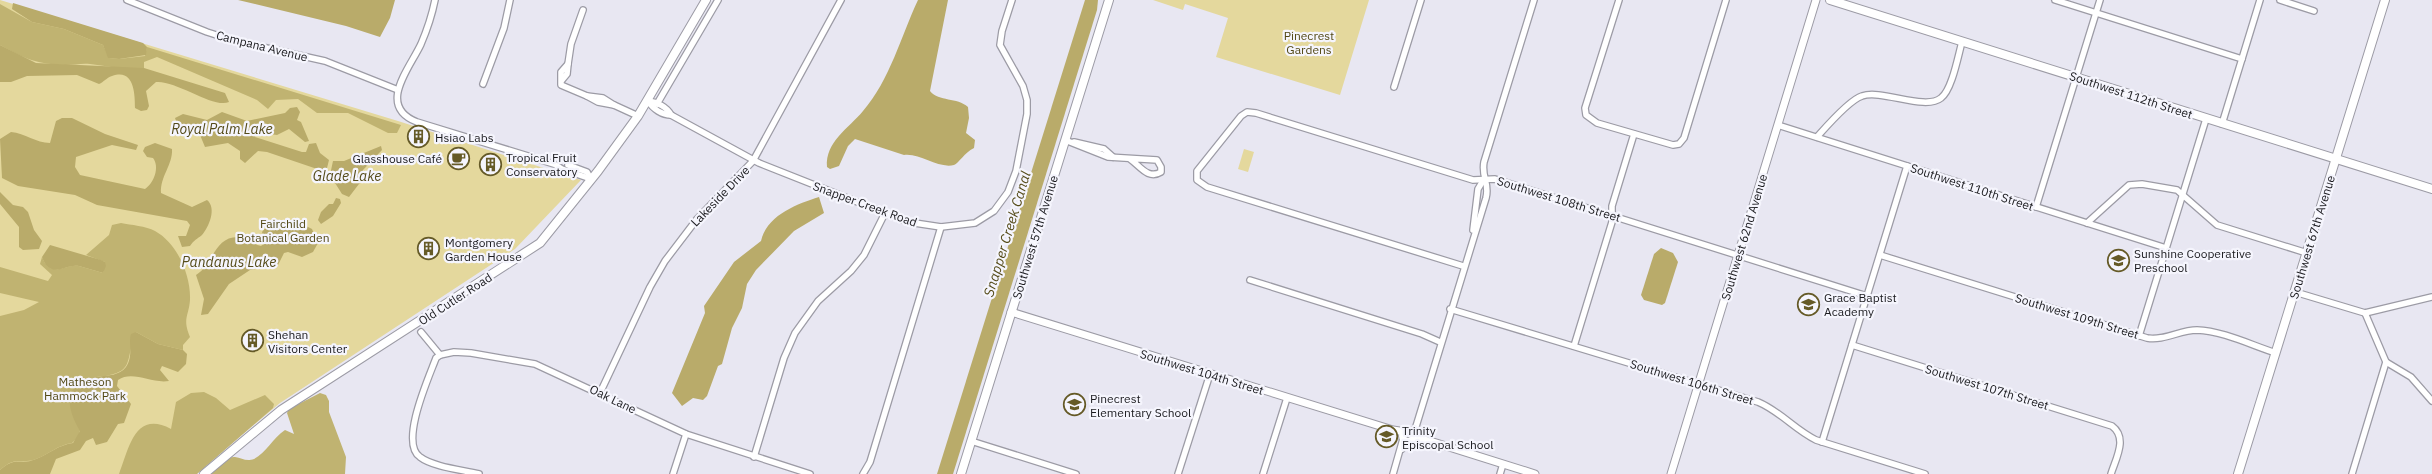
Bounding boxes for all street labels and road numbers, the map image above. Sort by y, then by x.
street label: Campana Avenue [215,27,310,65]
street label: Southwest 112th Street [2068,68,2194,122]
street label: Southwest 110th Street [1909,160,2035,214]
street label: Lakeside Drive [687,162,753,229]
street label: Southwest 62nd Avenue [1718,172,1770,302]
street label: Southwest 57th Avenue [1009,173,1061,301]
street label: Southwest 108th Street [1495,173,1623,225]
street label: Southwest 67th Avenue [2286,173,2338,301]
street label: Snapper Creek Road [811,178,919,230]
street label: Old Cutler Road [415,270,495,328]
street label: Southwest 109th Street [2013,290,2141,342]
street label: Southwest 104th Street [1138,346,1266,398]
street label: Southwest 106th Street [1628,356,1756,408]
street label: Southwest 107th Street [1923,361,2051,413]
street label: Oak Lane [587,381,639,417]

